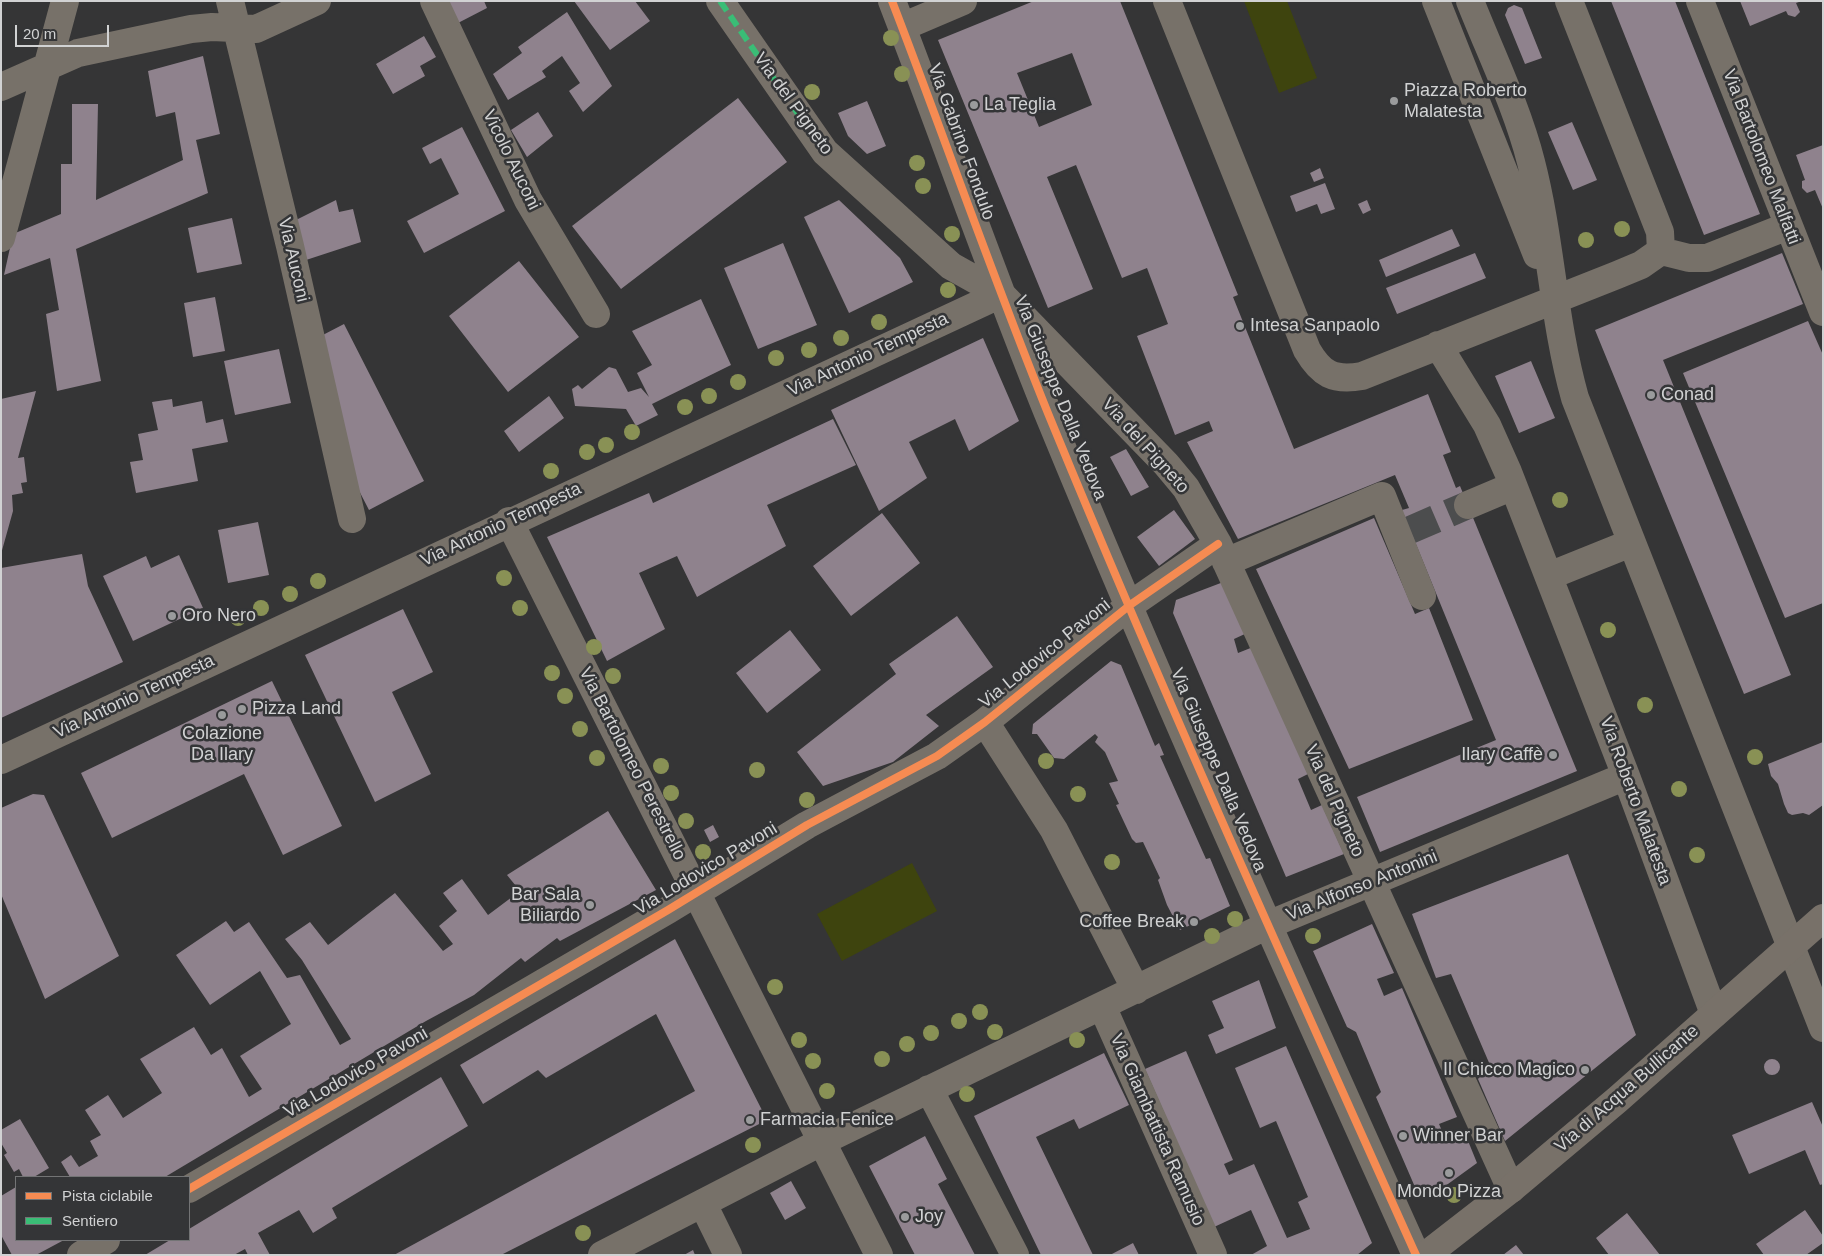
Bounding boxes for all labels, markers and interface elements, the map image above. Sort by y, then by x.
scale bar [18,15,111,47]
text: 20 m [23,25,56,42]
street label: Via del Pigneto [749,49,837,159]
street label: Via Gabrino Fondulo [923,61,999,223]
street label: Via Bartolomeo Malfatti [1718,66,1804,248]
place label: Piazza Roberto Malatesta [1404,80,1527,122]
place label: La Teglia [984,94,1056,116]
marker: Piazza Roberto Malatesta [1388,95,1400,107]
marker: La Teglia [968,99,980,111]
street label: Vicolo Auconi [477,106,545,214]
street label: Via Auconi [273,216,313,304]
street label: Via Giuseppe Dalla Vedova [1009,293,1111,503]
street label: Via Antonio Tempesta [784,308,952,402]
place label: Intesa Sanpaolo [1250,315,1380,337]
marker: Intesa Sanpaolo [1234,320,1246,332]
place label: Conad [1661,384,1714,406]
marker: Conad [1645,389,1657,401]
street label: Via del Pigneto [1097,394,1193,498]
street label: Via Antonio Tempesta [417,478,585,572]
street label: Via Lodovico Pavoni [975,594,1115,714]
place label: Oro Nero [182,605,256,627]
marker: Oro Nero [166,610,178,622]
street label: Via Antonio Tempesta [50,650,218,744]
street label: Via Bartolomeo Perestrello [574,664,690,864]
street label: Via Giuseppe Dalla Vedova [1165,665,1271,875]
place label: Pizza Land [252,698,341,720]
marker: Pizza Land [236,703,248,715]
marker: Colazione Da Ilary [216,709,228,721]
street label: Via Roberto Malatesta [1594,714,1676,888]
place label: Colazione Da Ilary [182,723,262,766]
street label: Via del Pigneto [1300,741,1368,861]
place label: Ilary Caffè [1461,744,1543,766]
marker: Ilary Caffè [1547,749,1559,761]
street label: Via Lodovico Pavoni [631,818,781,920]
street label: Via Alfonso Antonini [1283,846,1441,926]
place label: Bar Sala Biliardo [511,884,580,926]
marker: Bar Sala Biliardo [584,899,596,911]
place label: Coffee Break [1079,911,1184,933]
marker: Coffee Break [1188,916,1200,928]
street label: Via di Acqua Bullicante [1551,1021,1703,1157]
street label: Via Lodovico Pavoni [280,1023,432,1123]
street label: Via Giambattista Ramusio [1105,1031,1209,1229]
place label: Il Chicco Magico [1443,1059,1575,1081]
marker: Il Chicco Magico [1579,1064,1591,1076]
place label: Farmacia Fenice [760,1109,894,1131]
marker: Farmacia Fenice [744,1114,756,1126]
place label: Winner Bar [1413,1125,1503,1147]
marker: Winner Bar [1397,1130,1409,1142]
marker: Mondo Pizza [1443,1167,1455,1179]
legend [15,1176,190,1241]
place label: Mondo Pizza [1397,1181,1501,1203]
text: Pista ciclabile [62,1187,153,1204]
place label: Joy [915,1206,943,1228]
marker: Joy [899,1211,911,1223]
text: Sentiero [62,1212,118,1229]

